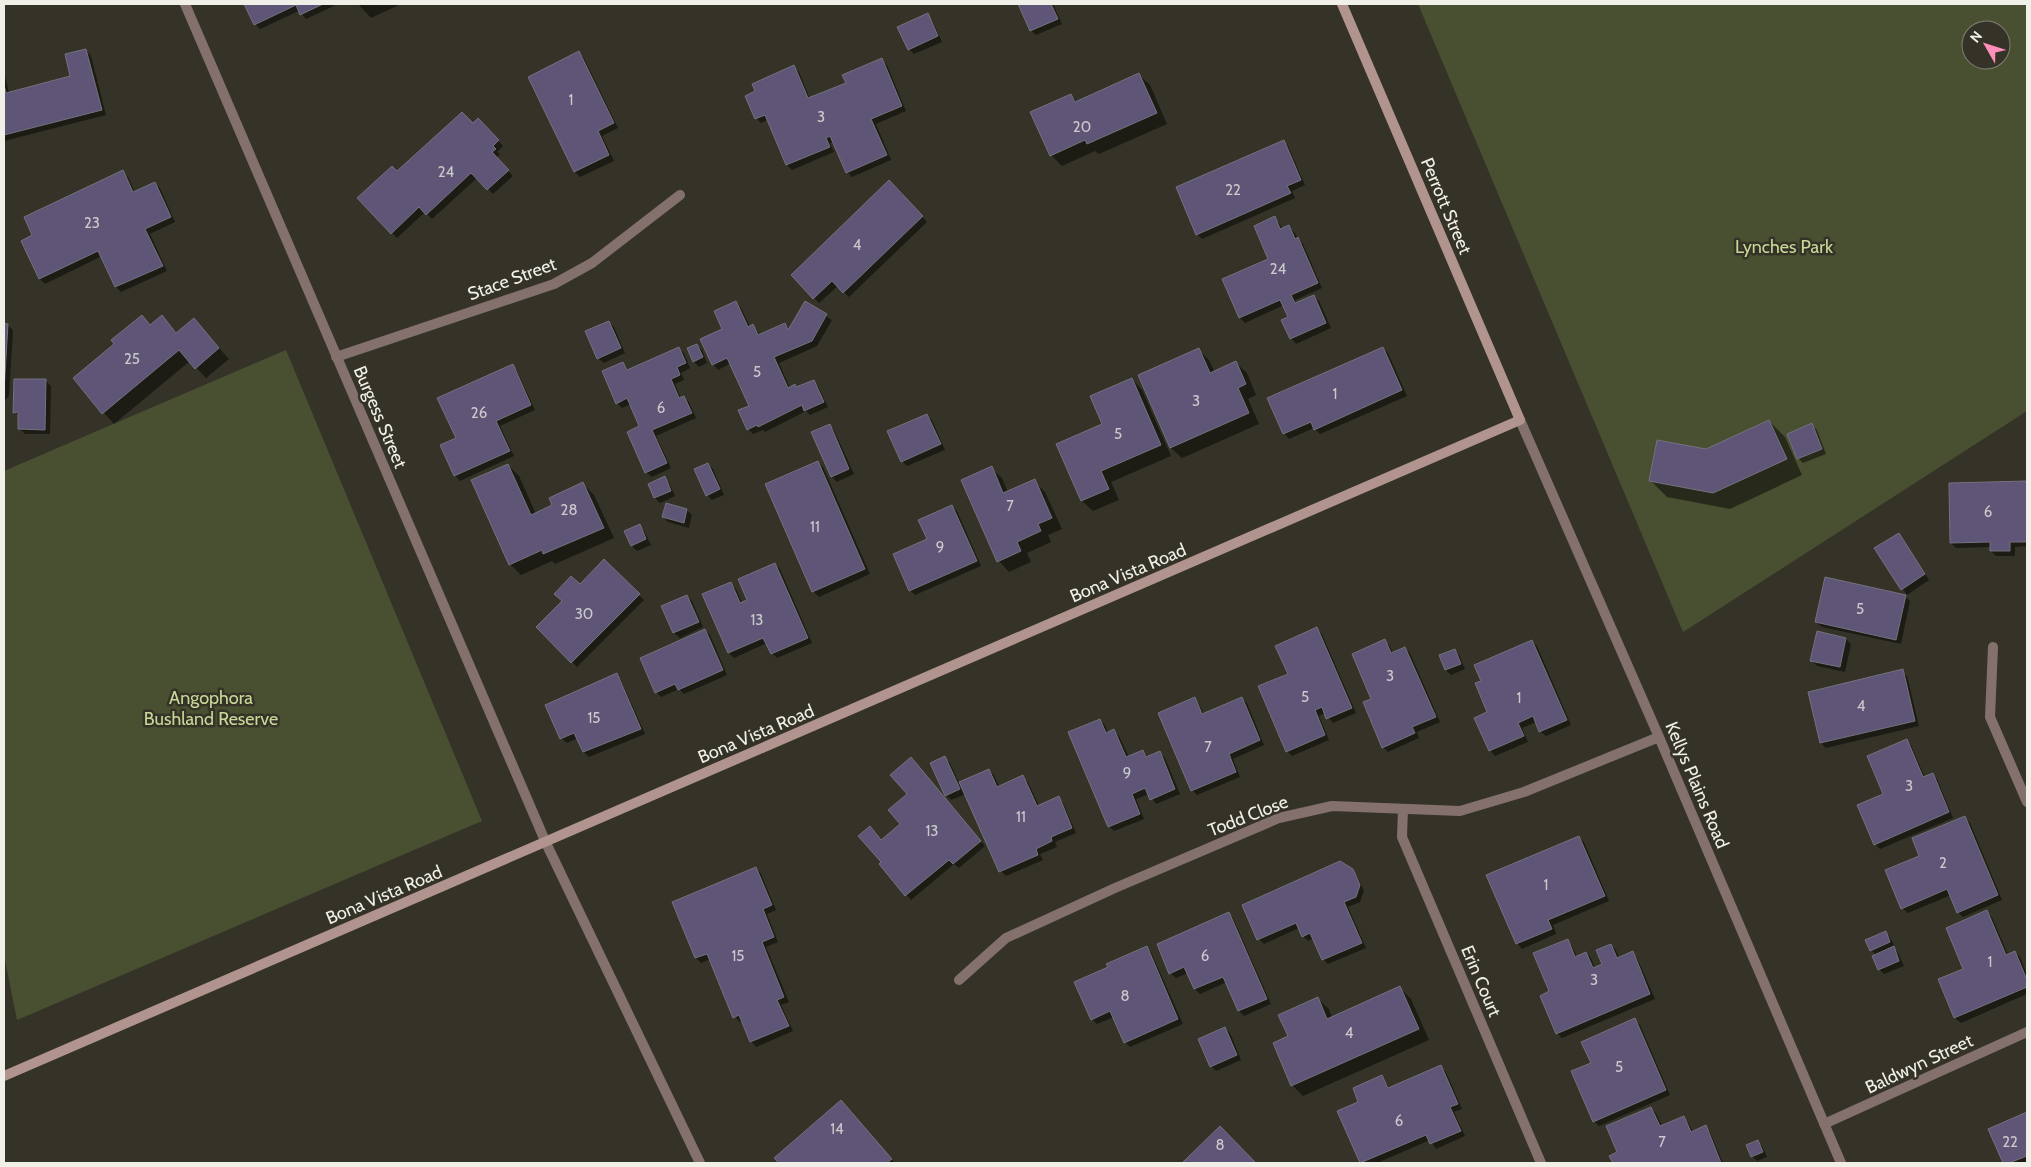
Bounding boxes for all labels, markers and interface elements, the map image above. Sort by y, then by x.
north arrow [1961,20,2011,70]
text: N [1966,27,1986,46]
house number: 1 [569,91,573,109]
house number: 3 [817,108,825,126]
house number: 20 [1073,118,1091,136]
street label: Perrott Street [1416,154,1476,258]
house number: 24 [438,163,455,181]
house number: 22 [1225,181,1241,199]
house number: 23 [84,214,100,232]
house number: 4 [853,236,862,254]
park label: Lynches Park [1735,236,1834,258]
street label: Stace Street [465,253,559,305]
house number: 24 [1270,260,1287,278]
house number: 25 [124,350,140,368]
street label: Burgess Street [349,362,411,472]
house number: 5 [753,363,761,381]
house number: 1 [1333,385,1337,403]
house number: 3 [1192,392,1200,410]
house number: 6 [657,399,665,417]
house number: 26 [471,404,487,422]
house number: 5 [1114,425,1122,443]
house number: 7 [1006,497,1014,515]
house number: 28 [561,501,577,519]
house number: 6 [1984,503,1992,521]
house number: 11 [810,518,820,536]
house number: 9 [936,538,944,556]
street label: Bona Vista Road [1067,539,1189,607]
house number: 5 [1856,600,1864,618]
house number: 30 [575,605,593,623]
house number: 13 [750,611,764,629]
house number: 3 [1386,667,1394,685]
park label: Angophora Bushland Reserve [144,687,278,730]
house number: 5 [1301,688,1309,706]
house number: 1 [1517,689,1521,707]
house number: 4 [1857,697,1866,715]
street label: Bona Vista Road [695,700,817,768]
house number: 15 [587,709,601,727]
street label: Kellys Plains Road [1660,718,1734,852]
house number: 7 [1204,738,1212,756]
house number: 9 [1123,764,1131,782]
house number: 3 [1905,777,1913,795]
street label: Todd Close [1205,791,1291,841]
house number: 11 [1016,808,1026,826]
house number: 13 [925,822,939,840]
house number: 2 [1939,854,1947,872]
street label: Bona Vista Road [323,861,445,929]
house number: 1 [1544,876,1548,894]
street label: Erin Court [1456,942,1506,1020]
house number: 15 [731,947,745,965]
house number: 6 [1201,947,1209,965]
house number: 1 [1988,953,1992,971]
house number: 3 [1590,971,1598,989]
house number: 8 [1120,987,1130,1005]
house number: 4 [1345,1024,1354,1042]
street label: Baldwyn Street [1862,1030,1976,1098]
house number: 5 [1615,1058,1623,1076]
house number: 6 [1395,1112,1403,1130]
house number: 14 [830,1120,844,1138]
house number: 7 [1658,1133,1666,1151]
house number: 22 [2002,1133,2018,1151]
house number: 8 [1215,1136,1225,1154]

